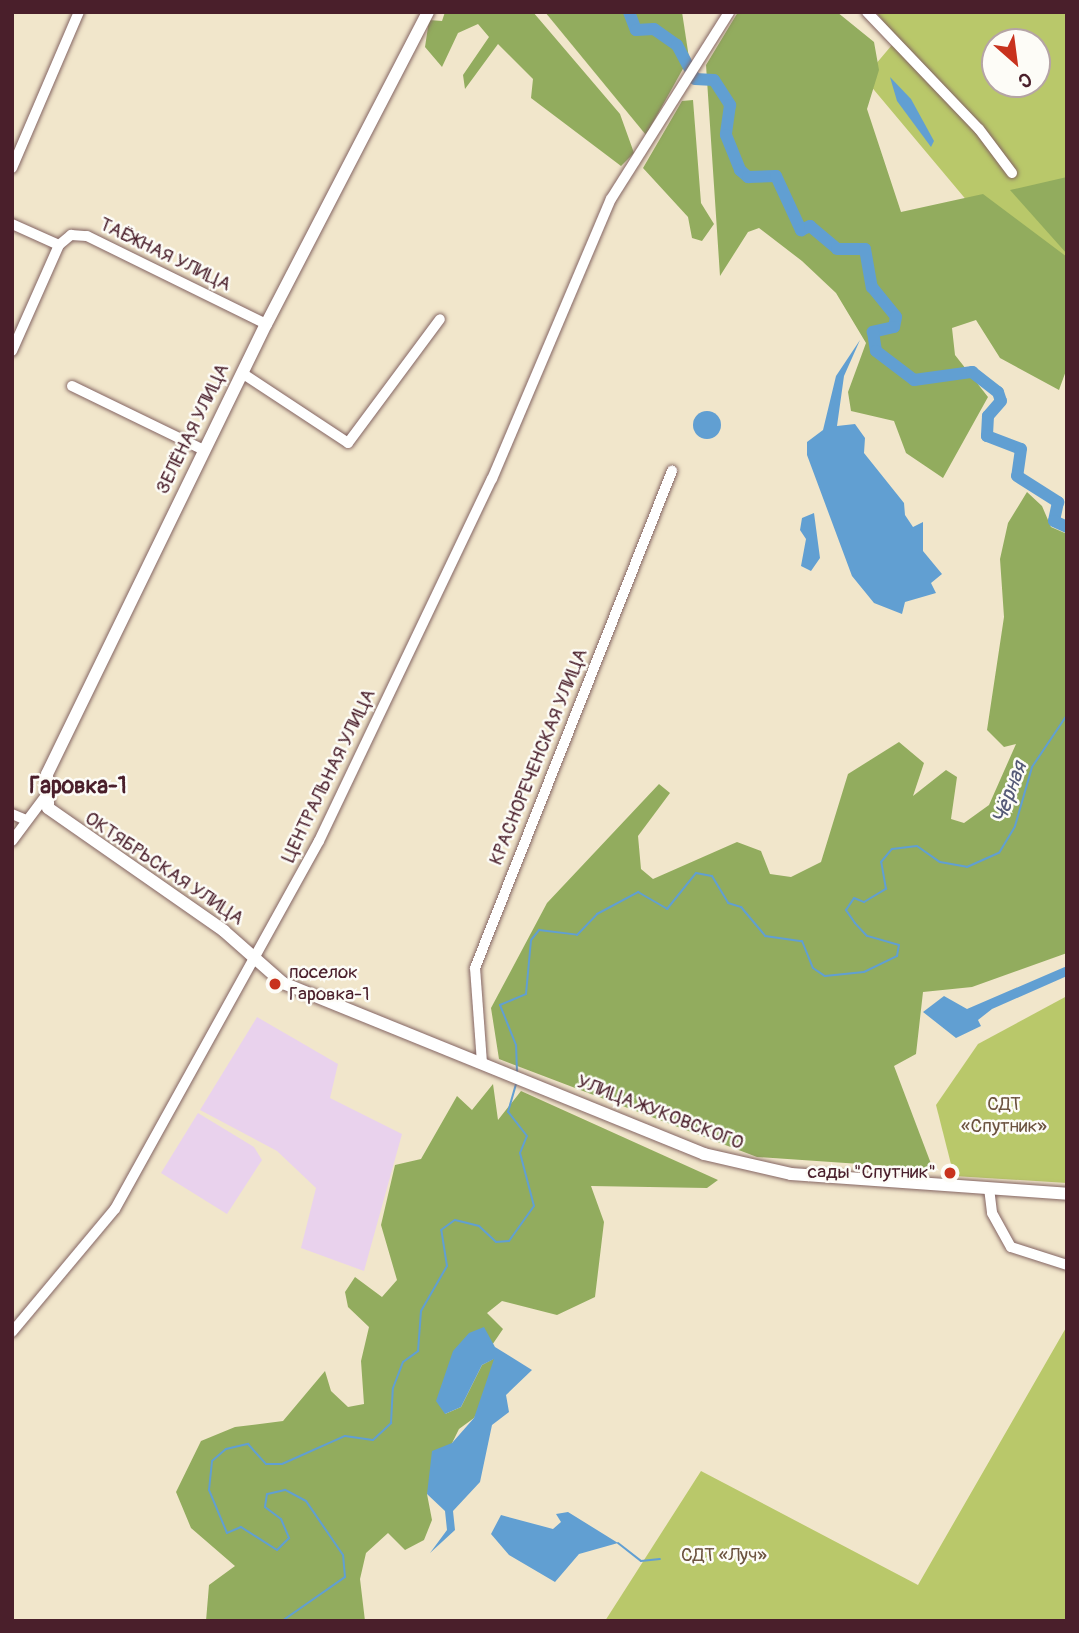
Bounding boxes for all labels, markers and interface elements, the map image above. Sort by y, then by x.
north arrow [981,28,1051,98]
text: С [1014,66,1036,93]
street label: ТАЁЖНАЯ УЛИЦА [95,213,235,297]
street label: ЗЕЛЁНАЯ УЛИЦА [152,360,234,498]
street label: КРАСНОРЕЧЕНСКАЯ УЛИЦА [485,646,593,868]
street label: ЦЕНТРАЛЬНАЯ УЛИЦА [277,686,381,866]
water label: Чёрная [987,759,1033,827]
district label: Гаровка-1 [29,772,127,800]
street label: ОКТЯБРЬСКАЯ УЛИЦА [80,807,248,931]
place label: поселок Гаровка-1 [289,962,370,1006]
marker: поселок Гаровка-1 [267,976,283,992]
street label: УЛИЦА ЖУКОВСКОГО [573,1071,747,1155]
park label: СДТ «Спутник» [961,1094,1047,1138]
place label: сады "Спутник" [808,1162,936,1184]
marker: сады "Спутник" [942,1165,958,1181]
park label: СДТ «Луч» [681,1545,767,1567]

